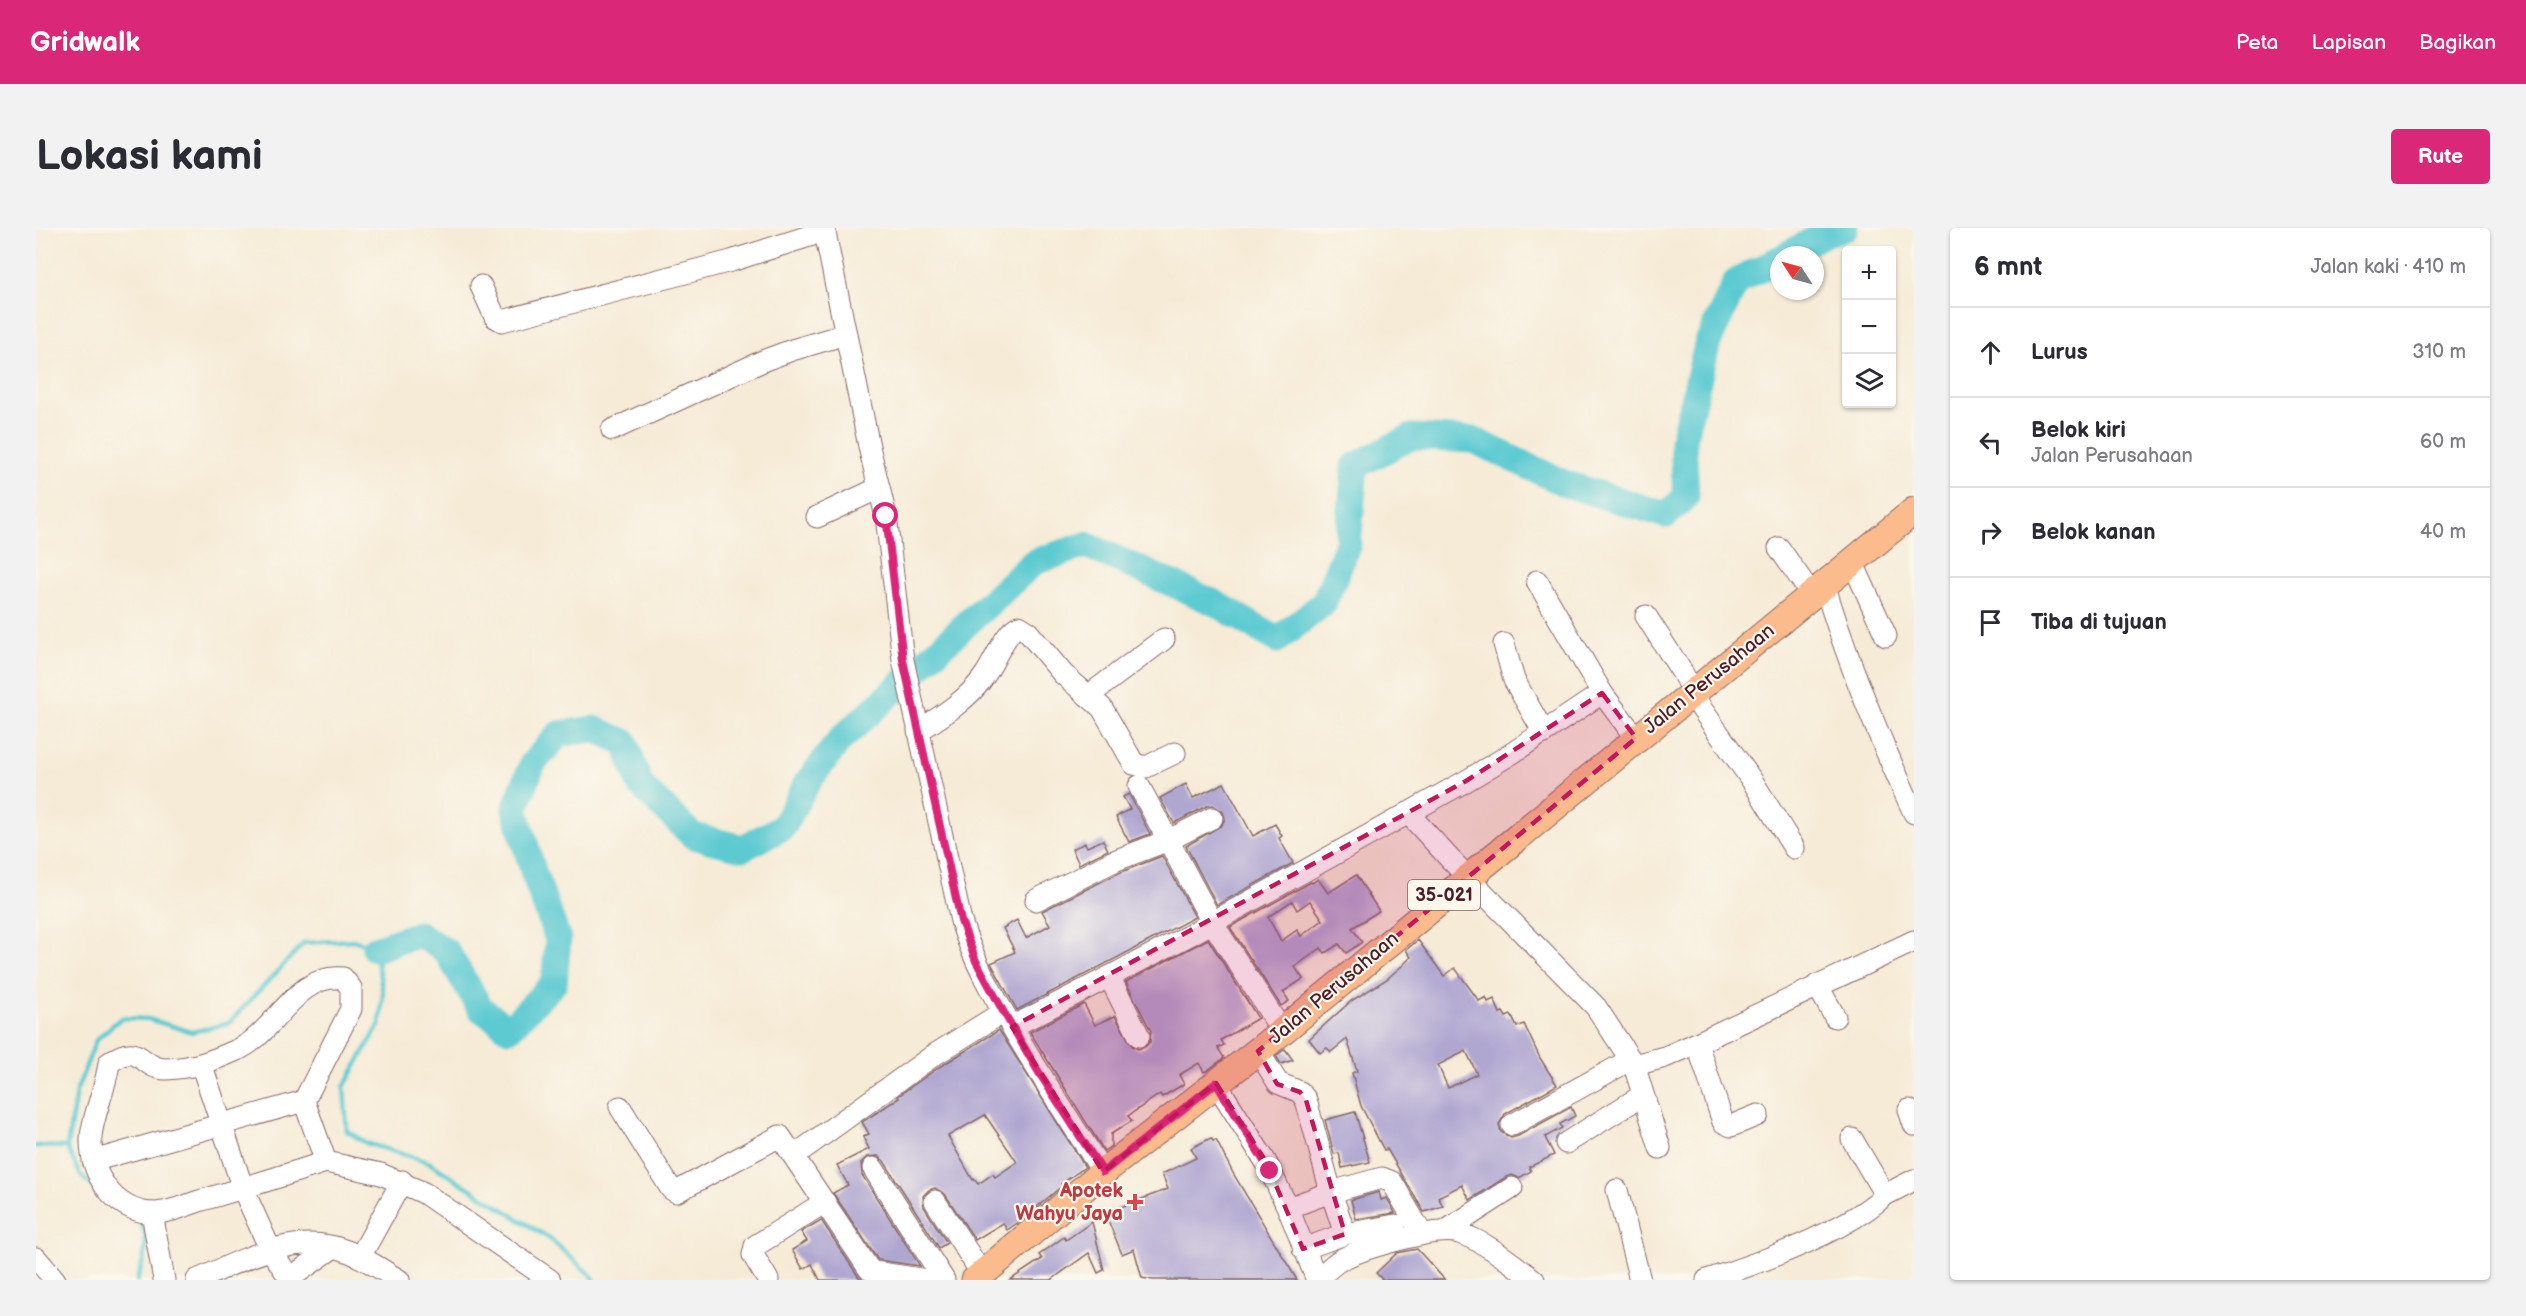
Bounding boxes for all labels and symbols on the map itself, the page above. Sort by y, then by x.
north arrow [1770,246,1824,300]
route start [872,502,898,528]
street label: Jalan Perusahaan [1639,619,1779,739]
road number: 35-021 [1408,880,1480,910]
street label: Jalan Perusahaan [1264,927,1404,1049]
route end [1256,1157,1282,1183]
place label: Apotek Wahyu Jaya [1016,1179,1124,1226]
marker: Apotek Wahyu Jaya [1128,1195,1142,1209]

